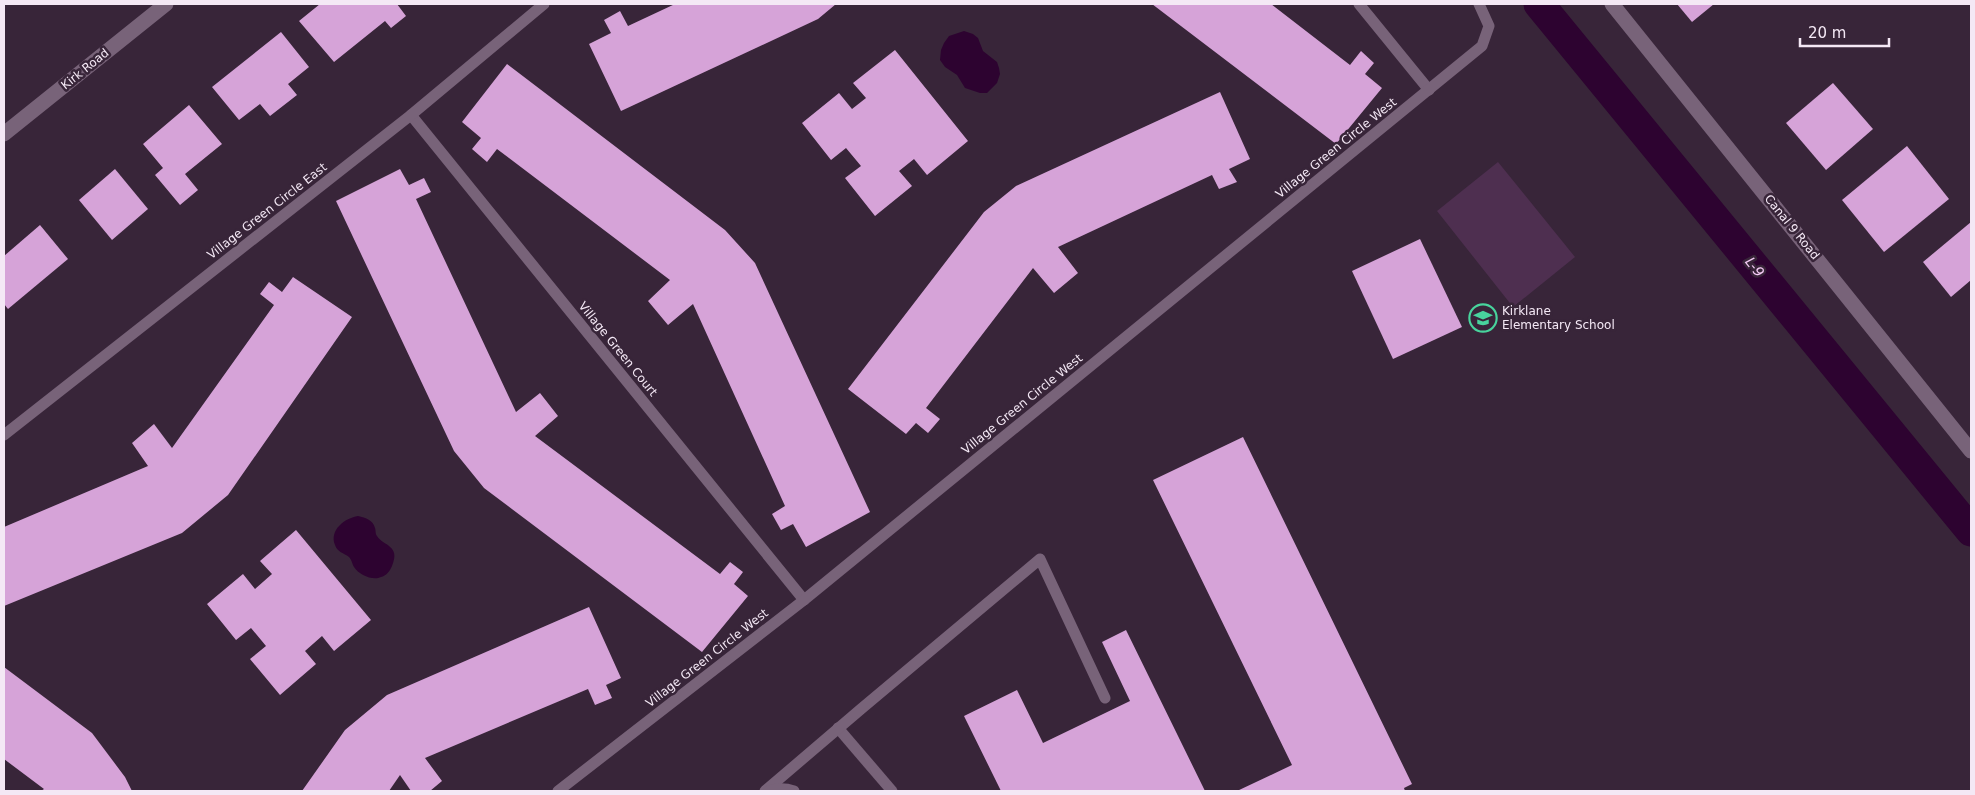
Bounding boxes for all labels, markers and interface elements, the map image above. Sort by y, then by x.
scale bar [1800,15,1889,47]
text: 20 m [1808,24,1846,42]
street label: Kirk Road [58,46,112,92]
street label: Village Green Circle West [1273,95,1399,201]
street label: Village Green Circle East [205,160,330,262]
street label: Canal 9 Road [1762,192,1822,262]
water label: L-9 [1742,254,1768,280]
street label: Village Green Court [576,299,661,399]
school or university icon: Kirklane Elementary School [1468,303,1498,333]
place label: Kirklane Elementary School [1502,304,1615,332]
street label: Village Green Circle West [959,351,1085,457]
street label: Village Green Circle West [643,606,771,710]

